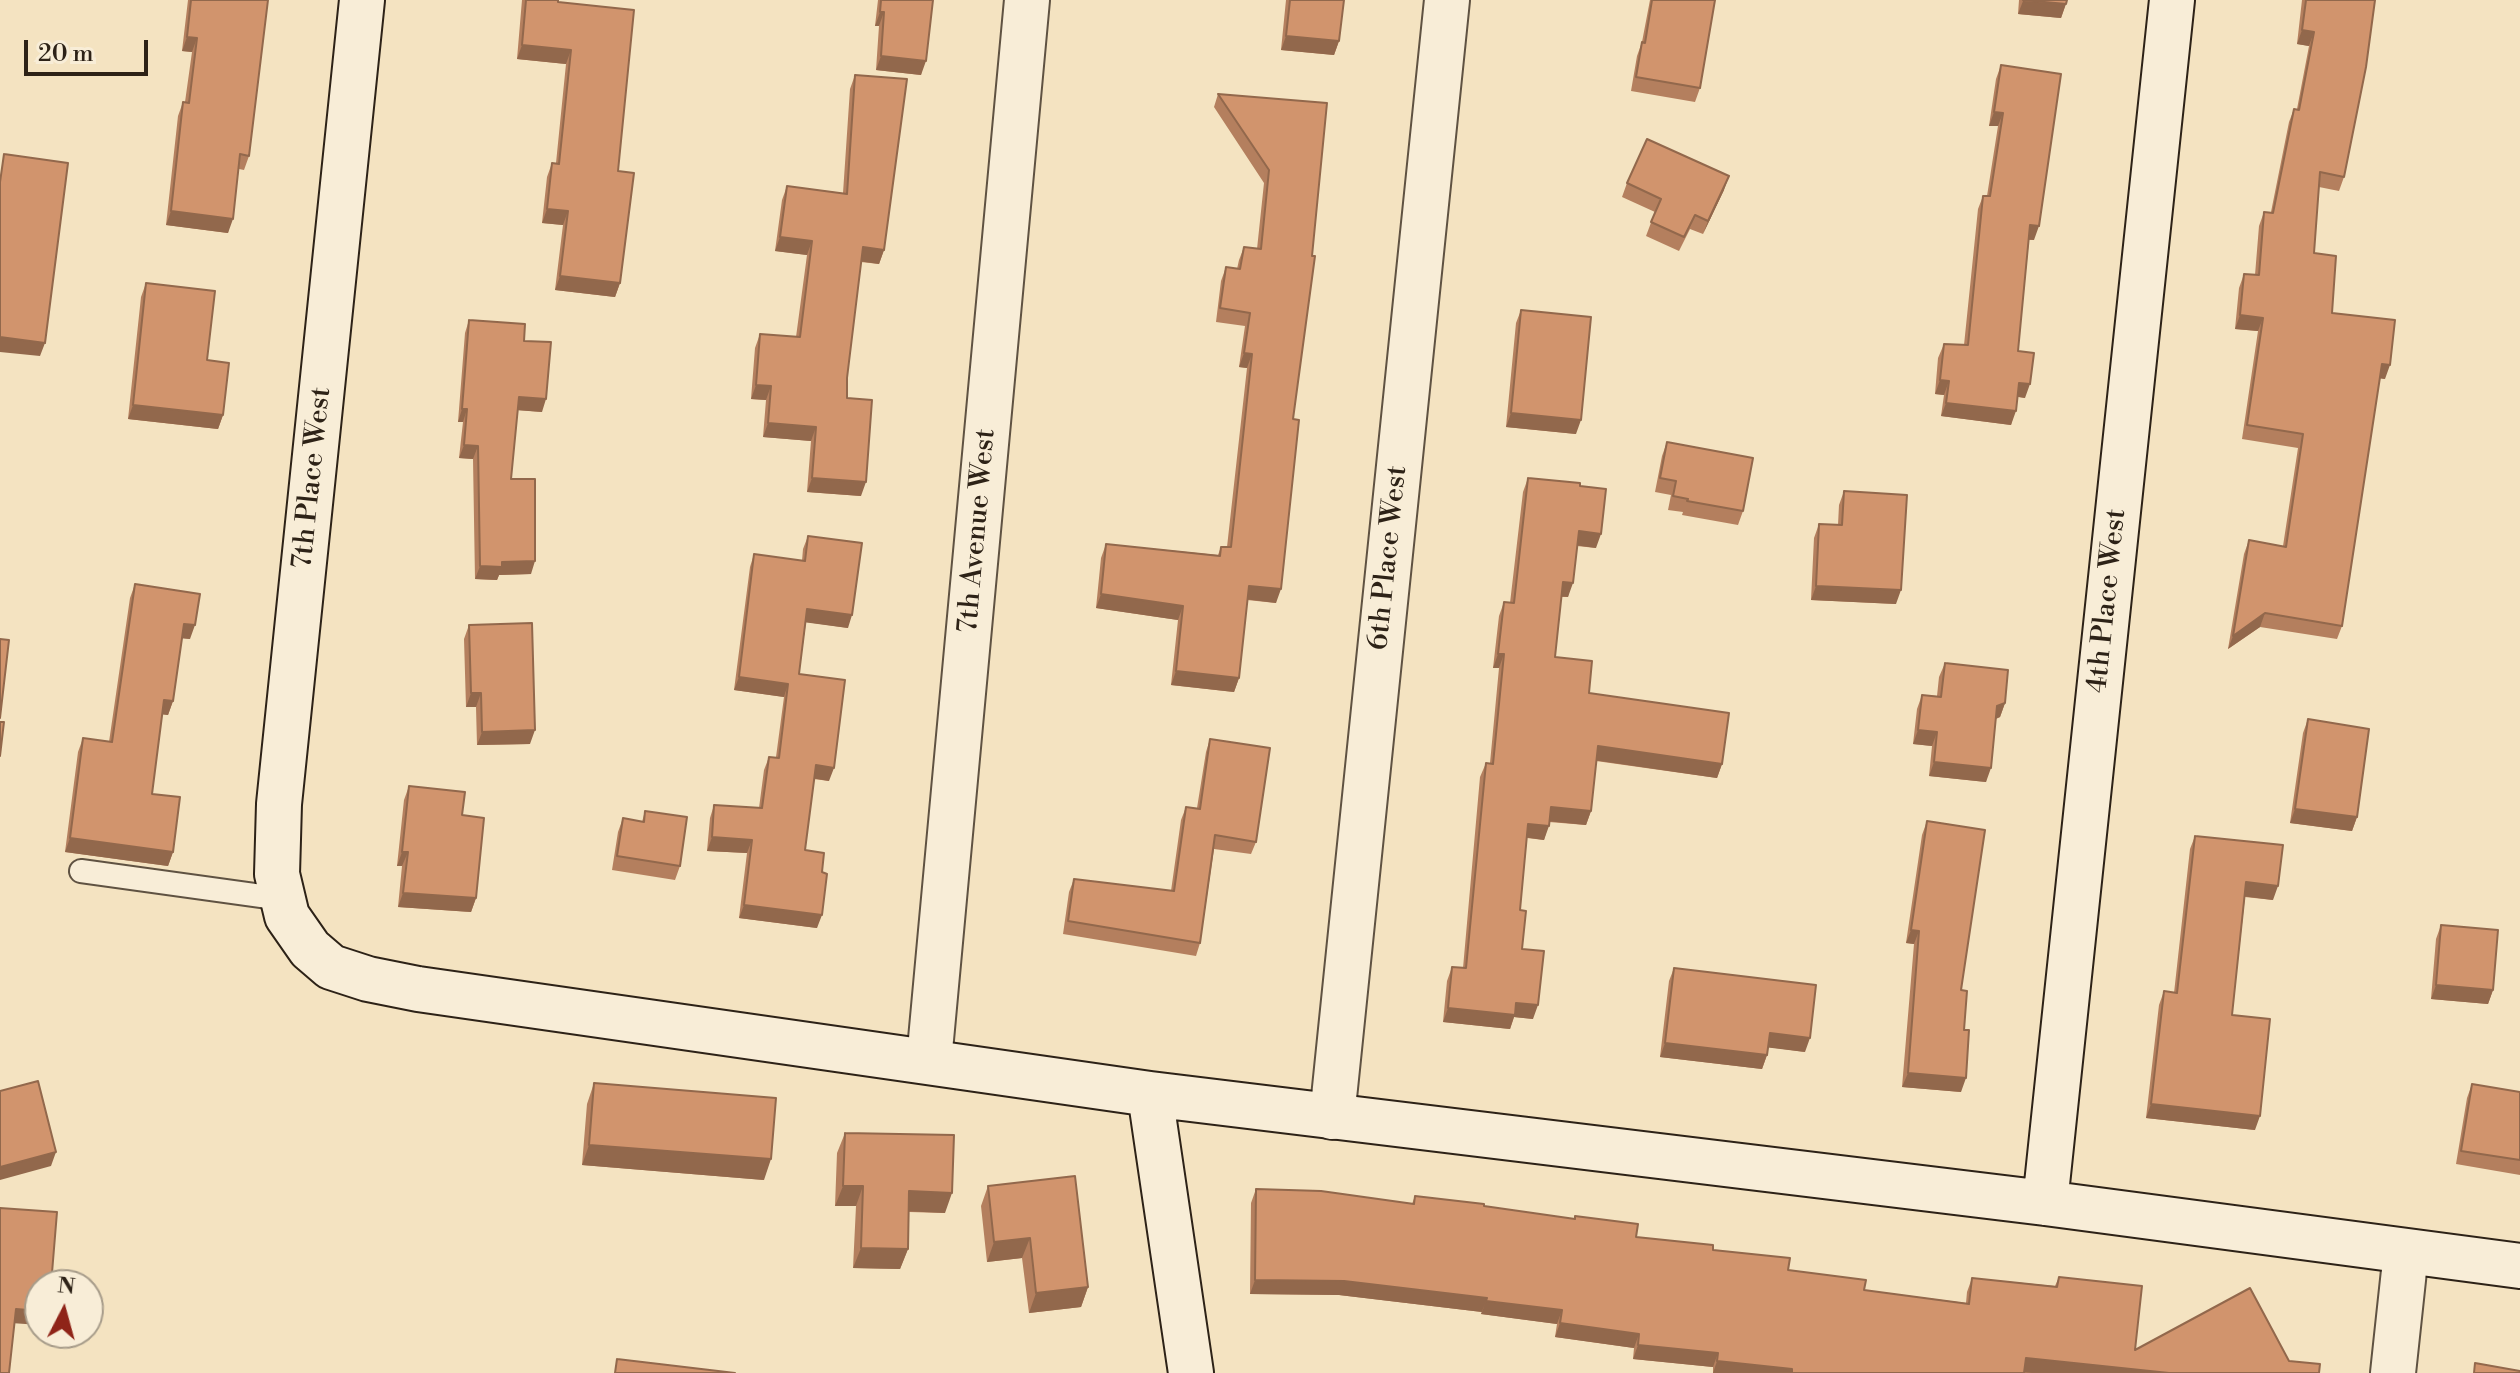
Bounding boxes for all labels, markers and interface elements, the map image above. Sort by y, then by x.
scale bar [28,24,152,74]
text: 20 m [38,39,94,69]
street label: 7th Place West [287,385,339,571]
street label: 7th Avenue West [952,427,1004,635]
street label: 6th Place West [1363,464,1415,652]
street label: 4th Place West [2082,507,2134,695]
north arrow [24,1269,104,1349]
text: N [56,1272,76,1301]

